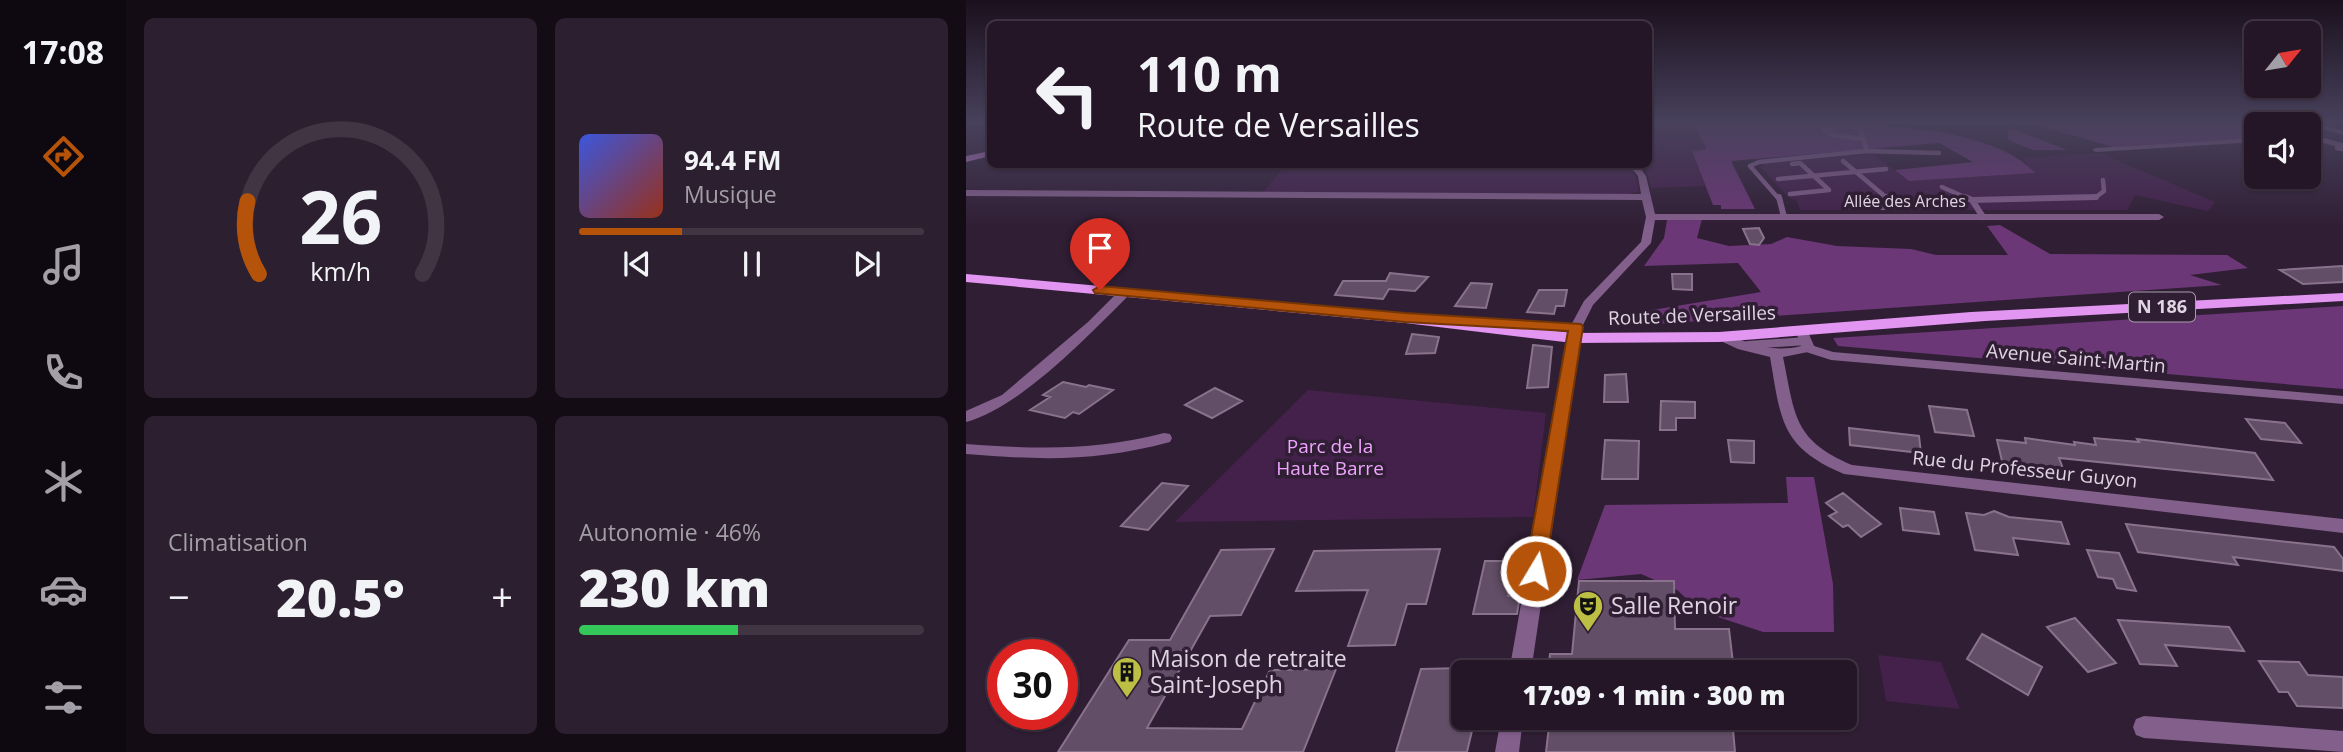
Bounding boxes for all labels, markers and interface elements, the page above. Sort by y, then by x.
north arrow [2244,21,2320,98]
map controls [2244,21,2321,189]
text: 17:08 [22,30,104,73]
text: 110 m [1137,40,1282,106]
icon: left [1022,49,1113,140]
text: Route de Versailles [1137,103,1420,146]
button: sound [2244,112,2321,189]
icon: directions [39,132,88,181]
text: 94.4 FM [684,142,782,178]
text: 26 [299,167,382,266]
text: Musique [684,178,777,210]
street label: Allée des Arches [1844,190,1966,212]
pin [1070,218,1130,290]
icon: arrive [1081,229,1119,267]
icon: music [39,240,88,289]
icon: previous [618,245,656,283]
icon: pause [733,245,771,283]
icon: next [848,245,886,283]
text: km/h [310,254,371,288]
road number: N 186 [2129,292,2195,321]
street label: Route de Versailles [1608,299,1776,331]
street label: Avenue Saint-Martin [1985,337,2167,379]
icon: phone [39,348,88,397]
park label: Parc de la Haute Barre [1276,433,1384,481]
street label: Rue du Professeur Guyon [1911,444,2139,494]
icon: climate [39,457,88,506]
text: Autonomie · 46% [579,516,761,548]
text: Climatisation [168,526,308,558]
position arrow [1499,534,1573,608]
text: 230 km [579,551,770,622]
text: 20.5° [276,561,405,632]
icon: car [39,565,88,614]
text: − [168,570,190,622]
text: + [491,570,513,622]
theatre icon: Salle Renoir [1571,589,1605,633]
place label: Salle Renoir [1611,589,1738,621]
speed limit sign: 30 [987,639,1078,730]
place label: Maison de retraite Saint-Joseph [1150,642,1347,700]
building icon: Maison de retraite Saint-Joseph [1110,655,1144,699]
icon: filters [39,673,88,722]
text: 17:09 · 1 min · 300 m [1523,677,1785,713]

